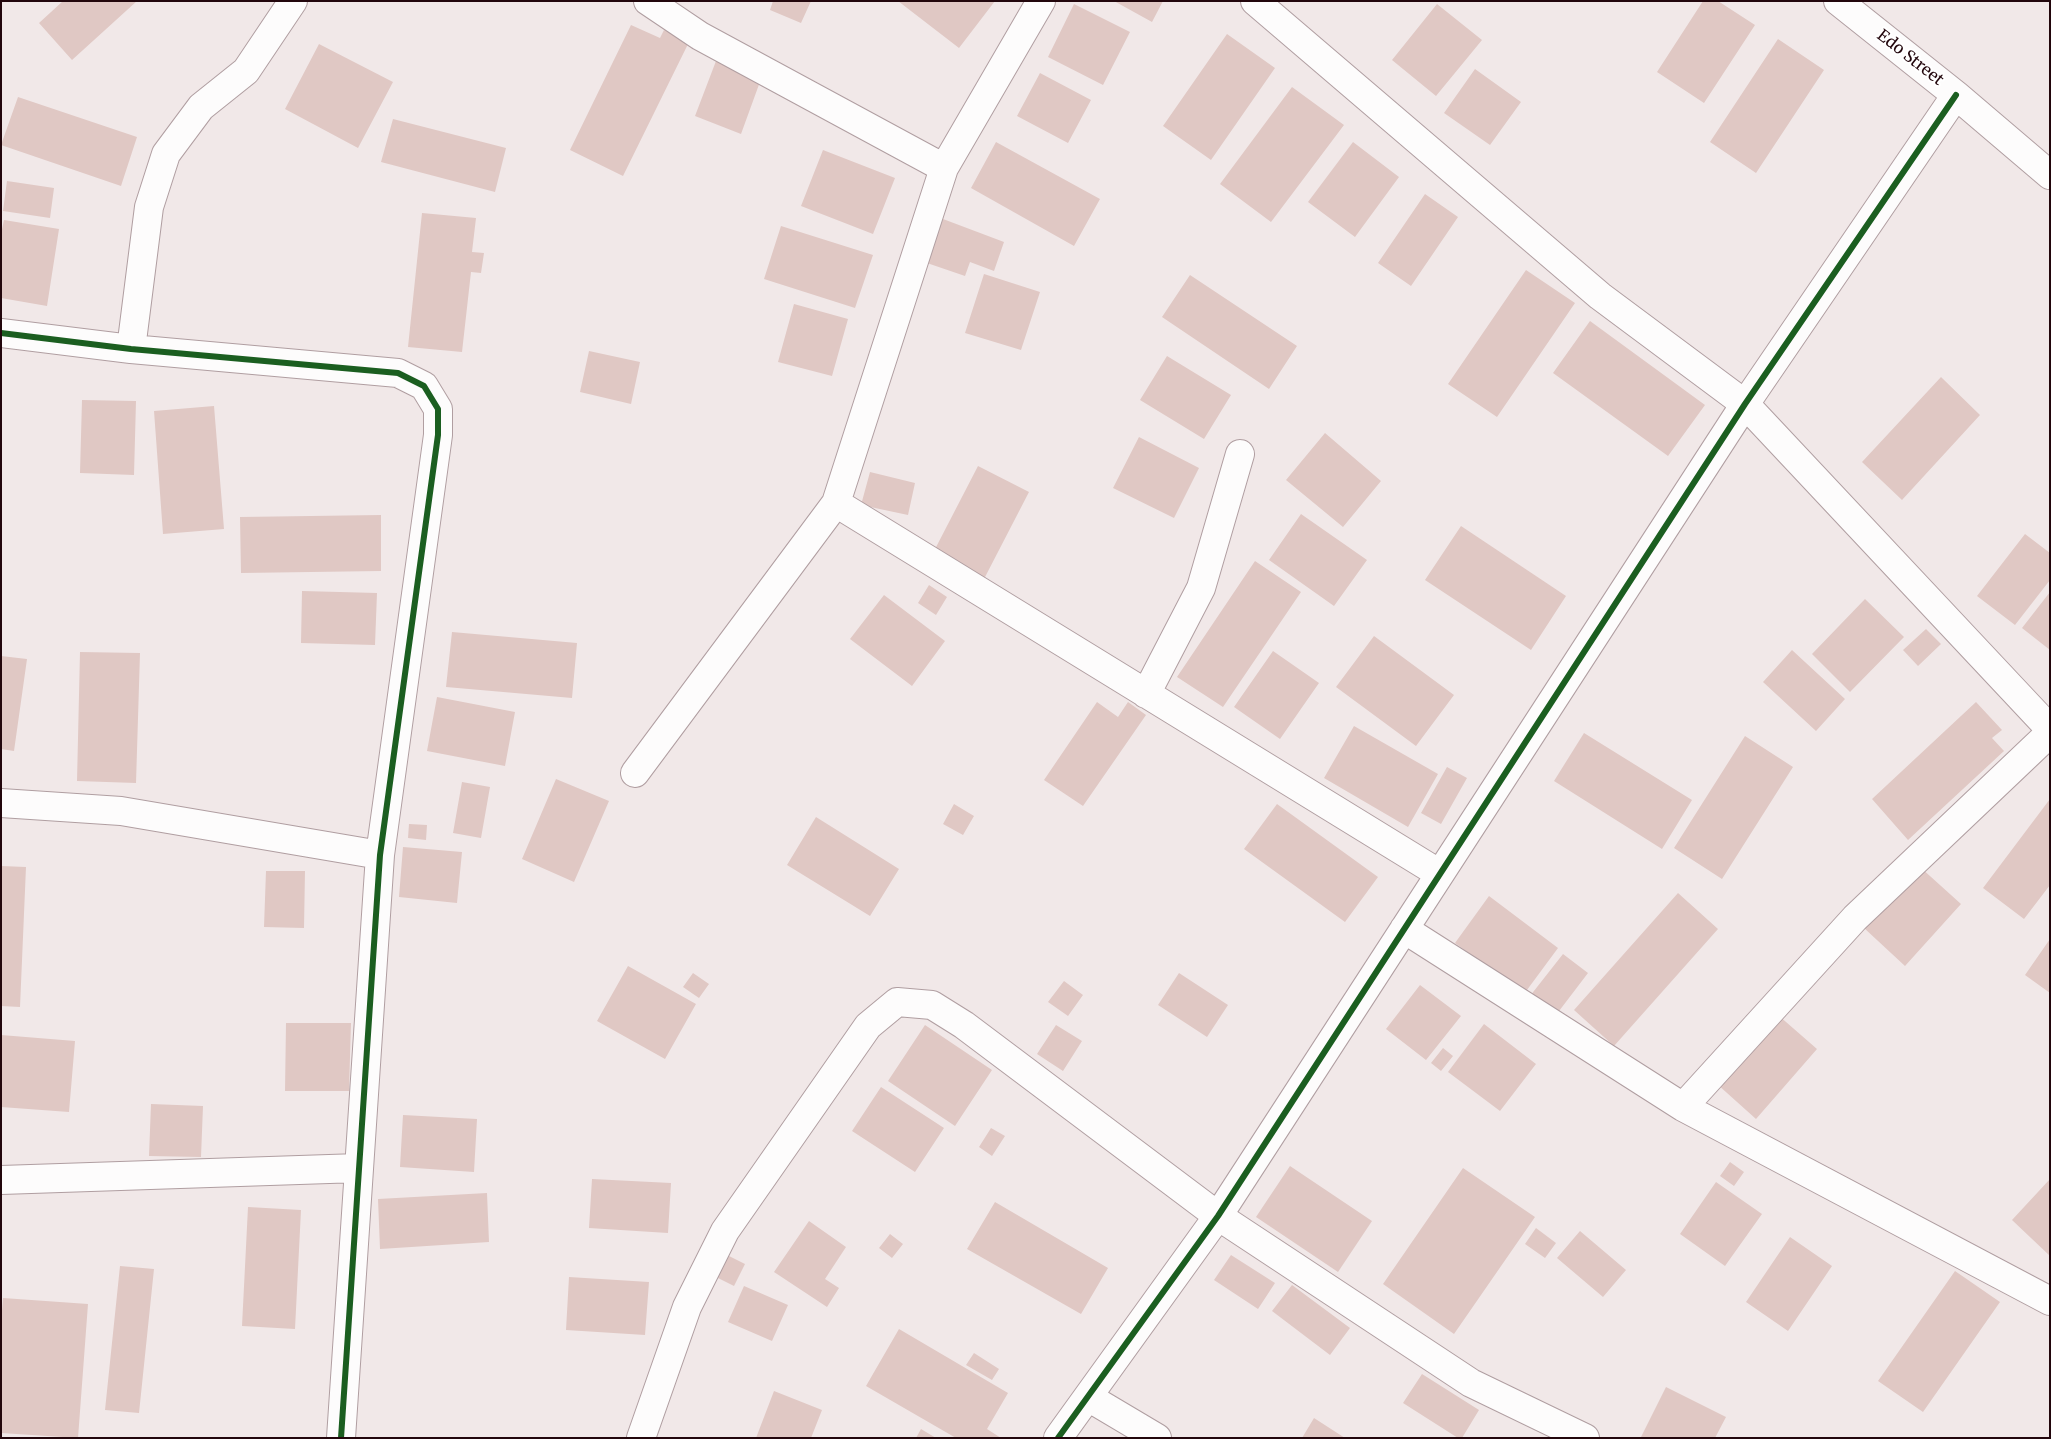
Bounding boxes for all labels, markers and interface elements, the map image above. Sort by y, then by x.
street label: Edo Street [1873,26,1947,90]

